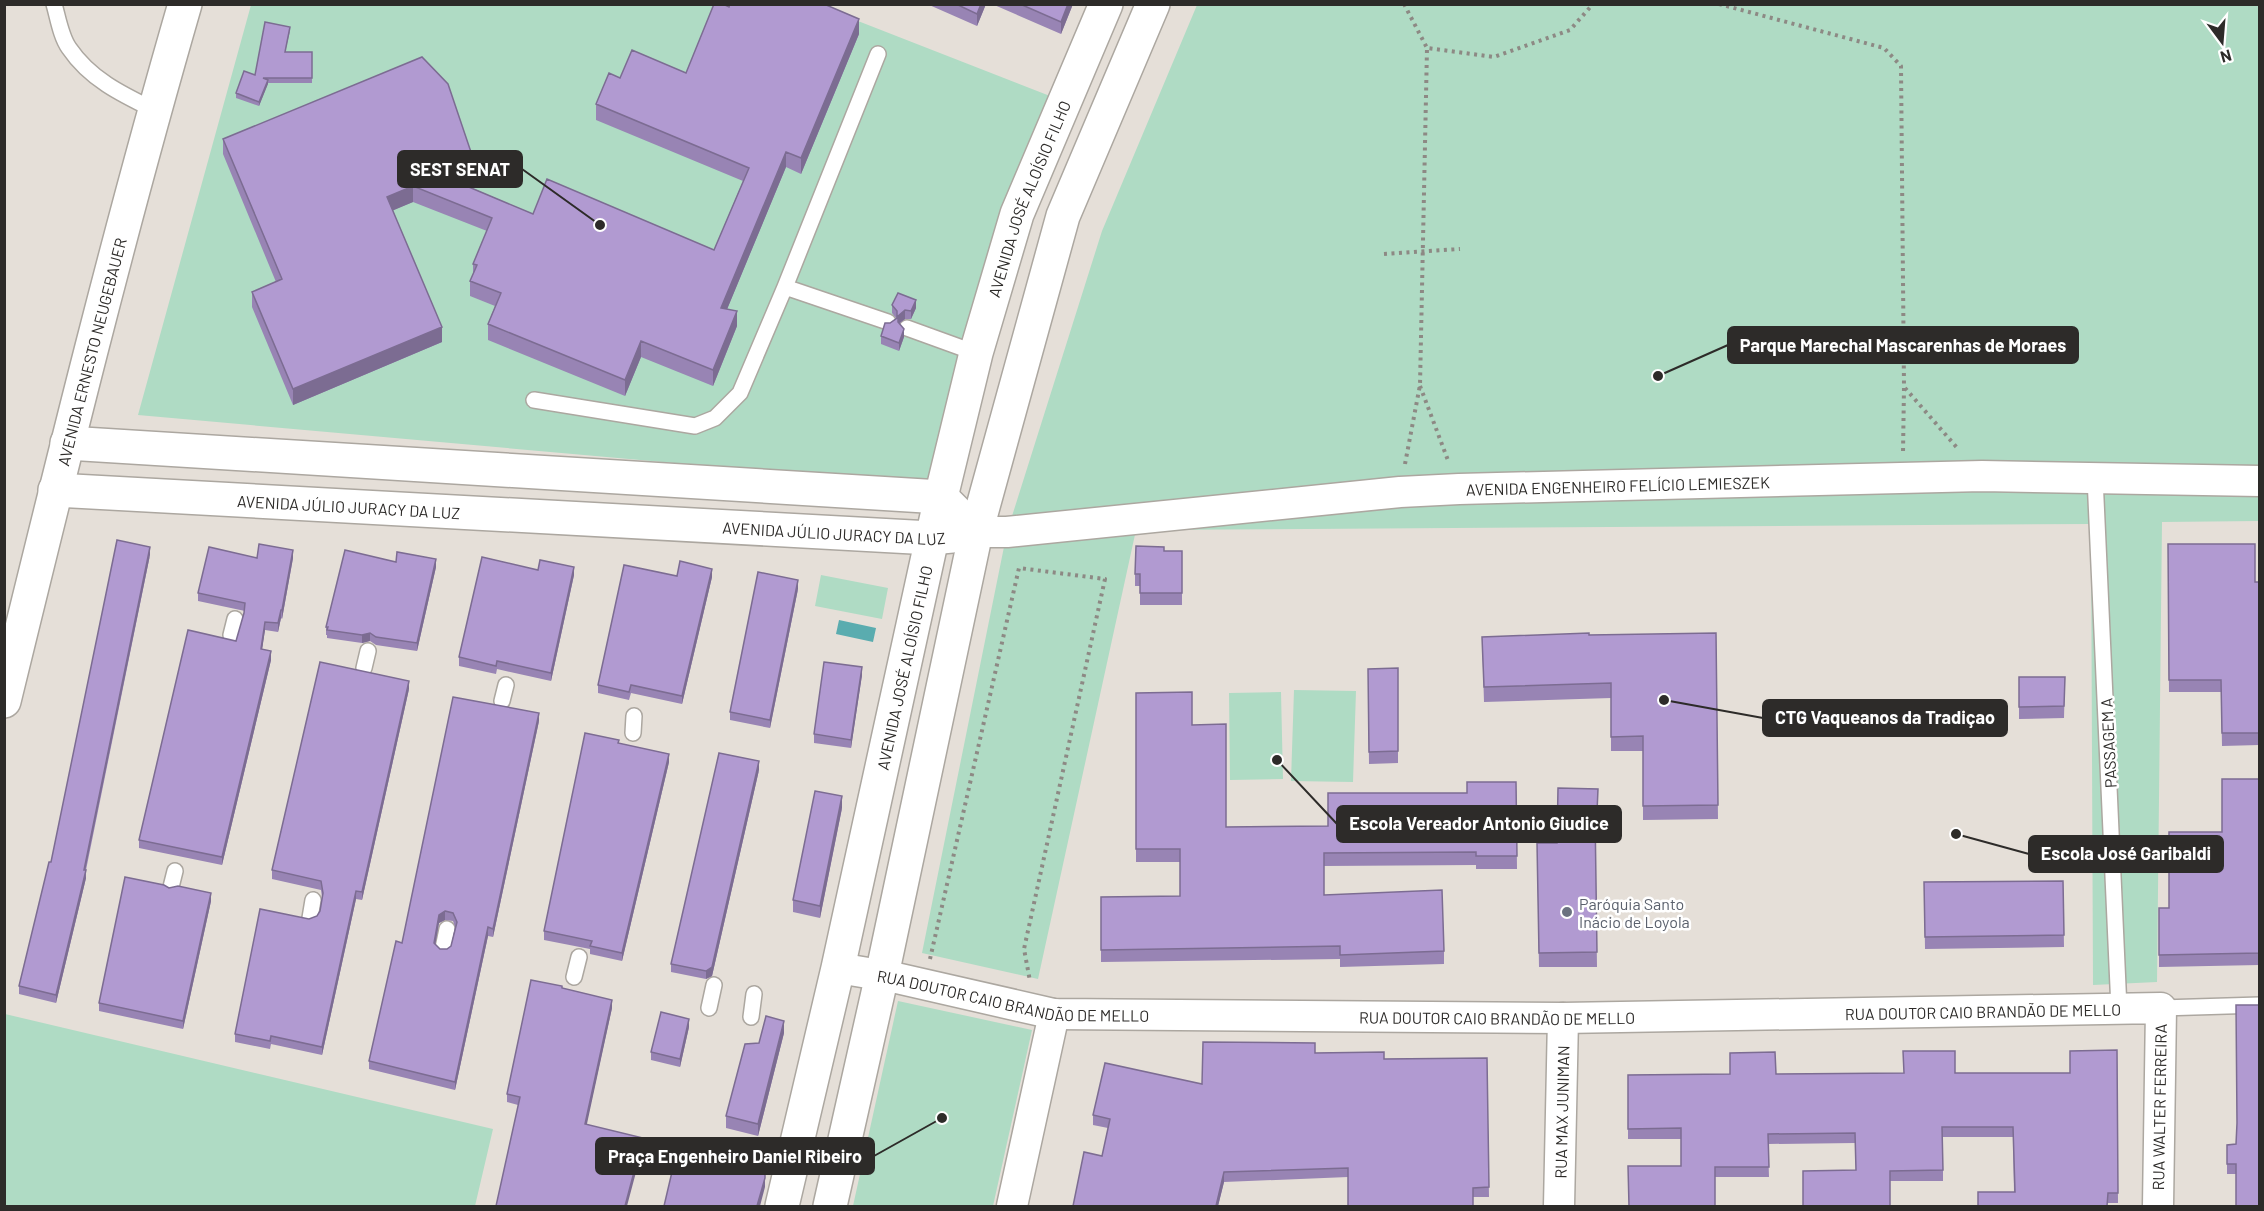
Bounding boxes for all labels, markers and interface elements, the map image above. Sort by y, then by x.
north arrow [2192,12,2252,72]
text: N [2219,46,2234,67]
street label: AVENIDA JOSÉ ALOÍSIO FILHO [984,97,1074,299]
callout: SEST SENAT [398,151,522,187]
text: SEST SENAT [410,158,511,180]
street label: AVENIDA ERNESTO NEUGEBAUER [53,235,130,468]
callout: Parque Marechal Mascarenhas de Moraes [1728,327,2078,363]
text: Parque Marechal Mascarenhas de Moraes [1740,334,2066,356]
street label: AVENIDA ENGENHEIRO FELÍCIO LEMIESZEK [1466,472,1770,498]
street label: AVENIDA JÚLIO JURACY DA LUZ [237,490,461,522]
street label: AVENIDA JÚLIO JURACY DA LUZ [722,517,946,548]
street label: AVENIDA JOSÉ ALOÍSIO FILHO [872,564,935,772]
street label: PASSAGEM A [2096,697,2120,789]
callout: CTG Vaqueanos da Tradiçao [1763,700,2007,736]
text: CTG Vaqueanos da Tradiçao [1775,706,1995,728]
callout: Escola Vereador Antonio Giudice [1337,806,1621,842]
text: Escola Vereador Antonio Giudice [1349,812,1609,834]
callout: Escola José Garibaldi [2029,836,2223,872]
text: Escola José Garibaldi [2041,842,2211,864]
place label: Paróquia Santo Inácio de Loyola [1579,894,1690,931]
marker: Paróquia Santo Inácio de Loyola [1560,905,1574,919]
street label: RUA DOUTOR CAIO BRANDÃO DE MELLO [876,965,1149,1024]
street label: RUA DOUTOR CAIO BRANDÃO DE MELLO [1845,999,2121,1023]
street label: RUA DOUTOR CAIO BRANDÃO DE MELLO [1359,1007,1635,1028]
street label: RUA WALTER FERREIRA [2148,1023,2170,1191]
street label: RUA MAX JUNIMAN [1550,1045,1572,1179]
callout: Praça Engenheiro Daniel Ribeiro [596,1138,874,1174]
text: Praça Engenheiro Daniel Ribeiro [608,1145,862,1167]

